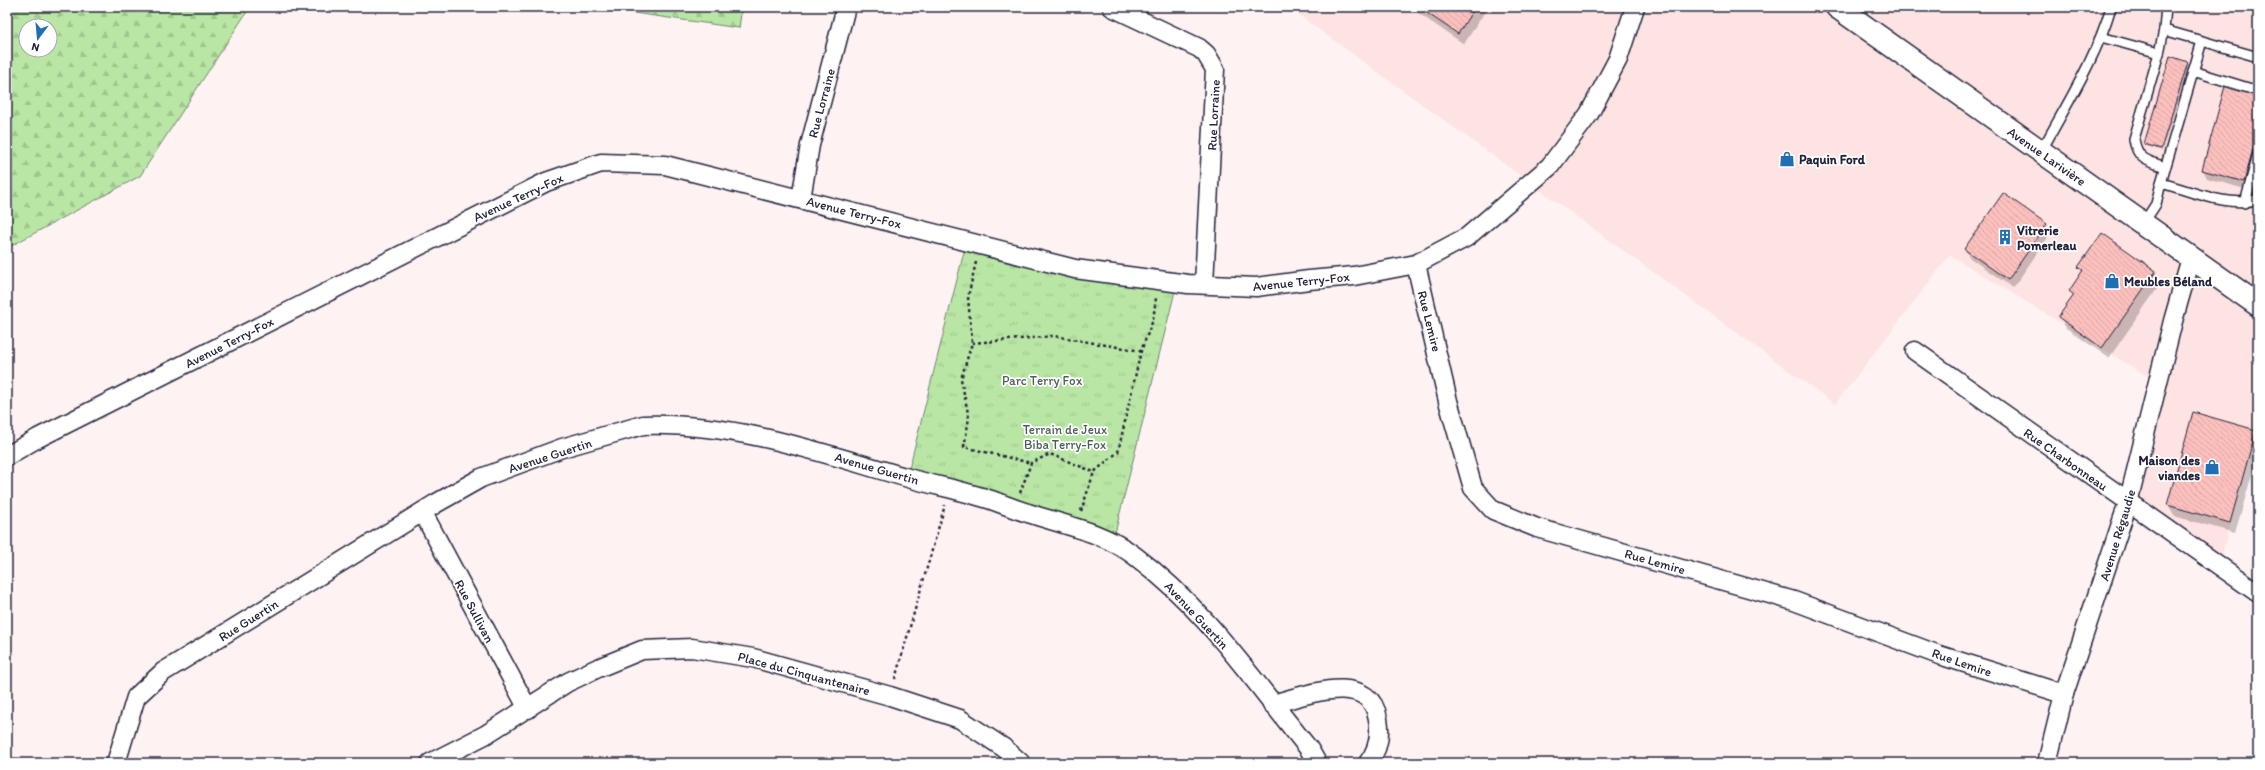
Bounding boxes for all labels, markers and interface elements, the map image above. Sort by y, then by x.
north arrow [18,18,58,58]
text: N [30,40,41,54]
street label: Rue Lorraine [805,67,838,139]
street label: Rue Lorraine [1204,79,1223,151]
street label: Avenue Larivière [2005,124,2089,189]
shop icon: Paquin Ford [1778,150,1796,168]
place label: Paquin Ford [1799,152,1866,168]
street label: Avenue Terry-Fox [471,170,566,225]
street label: Avenue Terry-Fox [805,193,903,232]
place label: Vitrerie Pomerleau [2017,223,2077,253]
building icon: Vitrerie Pomerleau [1996,228,2014,246]
street label: Avenue Terry-Fox [1252,269,1351,294]
shop icon: Meubles Béland [2103,272,2121,290]
place label: Meubles Béland [2124,274,2213,289]
street label: Rue Lemire [1415,289,1444,353]
street label: Avenue Terry-Fox [183,313,276,371]
park label: Parc Terry Fox [1002,373,1083,388]
park label: Terrain de Jeux Biba Terry-Fox [1023,422,1107,452]
street label: Rue Charbonneau [2021,425,2111,494]
street label: Avenue Guertin [507,435,594,476]
street label: Avenue Guertin [833,449,921,488]
place label: Maison des viandes [2138,453,2200,483]
shop icon: Maison des viandes [2203,458,2221,476]
street label: Avenue Régaudie [2096,488,2139,583]
street label: Rue Lemire [1623,546,1687,577]
street label: Rue Sullivan [452,577,498,646]
street label: Avenue Guertin [1162,579,1232,653]
street label: Rue Guertin [216,596,281,645]
street label: Rue Lemire [1930,645,1994,680]
street label: Place du Cinquantenaire [736,649,872,698]

